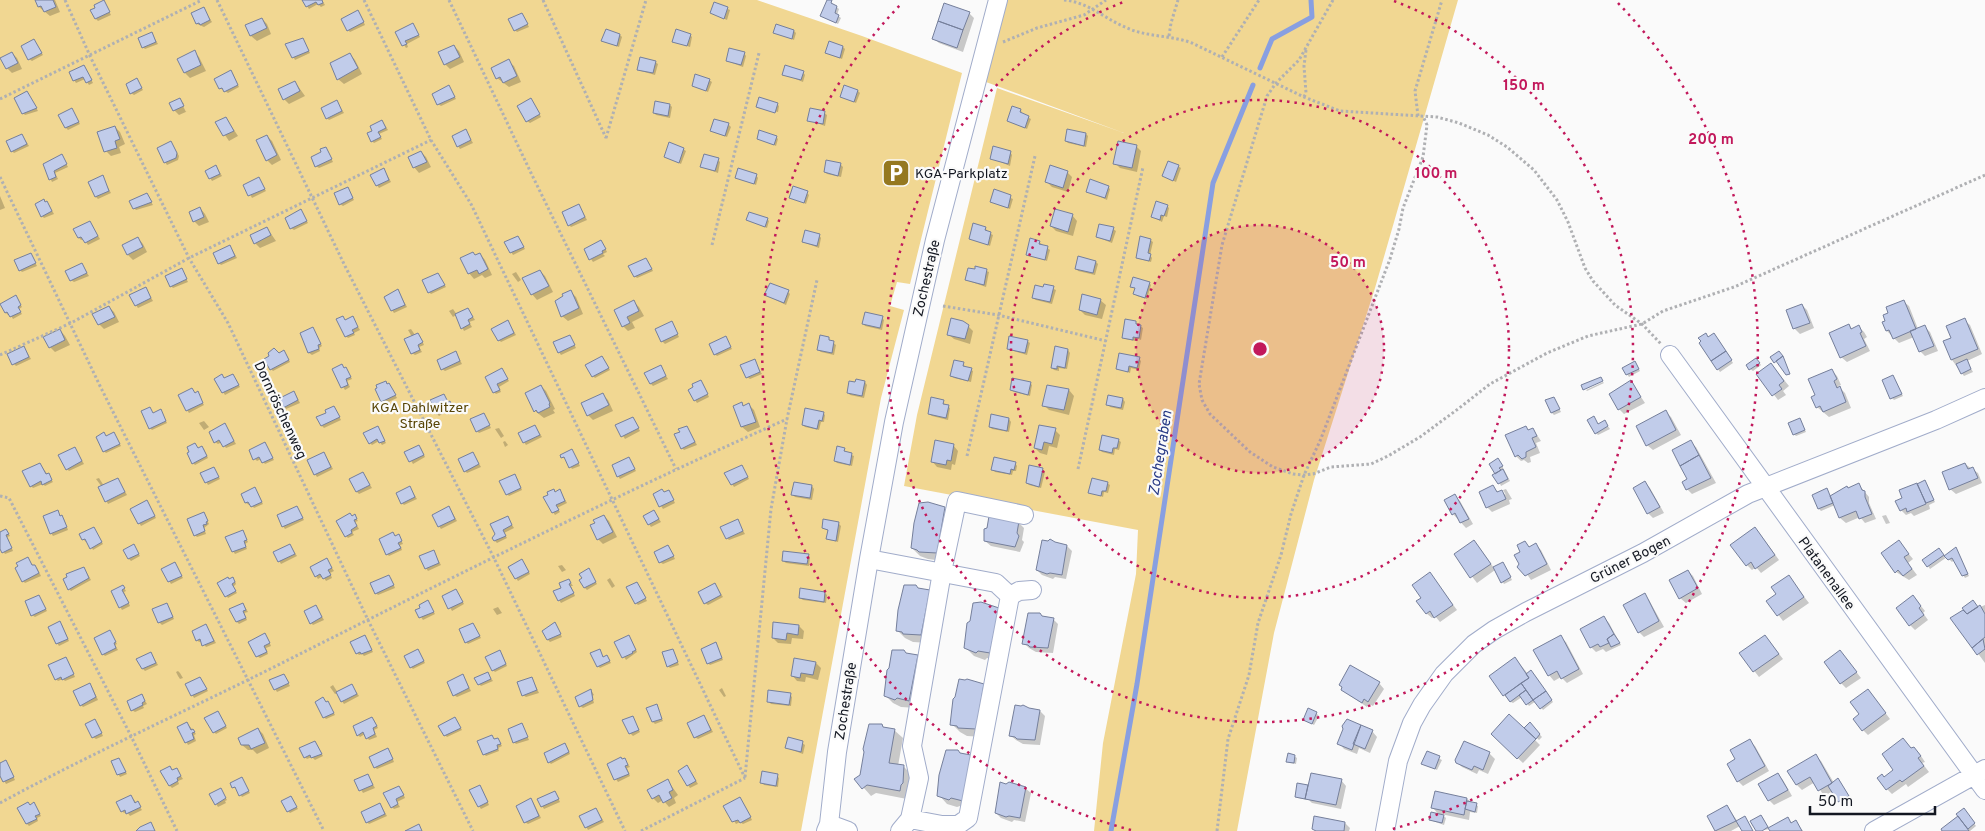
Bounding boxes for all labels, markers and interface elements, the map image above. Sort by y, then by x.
text: 150 m [1503,77,1545,96]
text: 200 m [1688,131,1734,150]
parking icon: KGA-Parkplatz [881,158,911,188]
text: 100 m [1415,165,1457,184]
place label: KGA-Parkplatz [915,166,1008,183]
street label: Zochestraße [910,238,945,318]
text: 50 m [1330,254,1366,273]
centre of rings [1251,340,1269,358]
street label: Dornröschenweg [249,359,310,462]
park label: KGA Dahlwitzer Straße [371,400,469,433]
water label: Zochegraben [1145,409,1178,497]
street label: Grüner Bogen [1588,533,1674,588]
street label: Platanenallee [1794,534,1858,614]
street label: Zochestraße [832,661,861,741]
scale bar [1810,784,1935,816]
text: 50 m [1818,793,1853,812]

